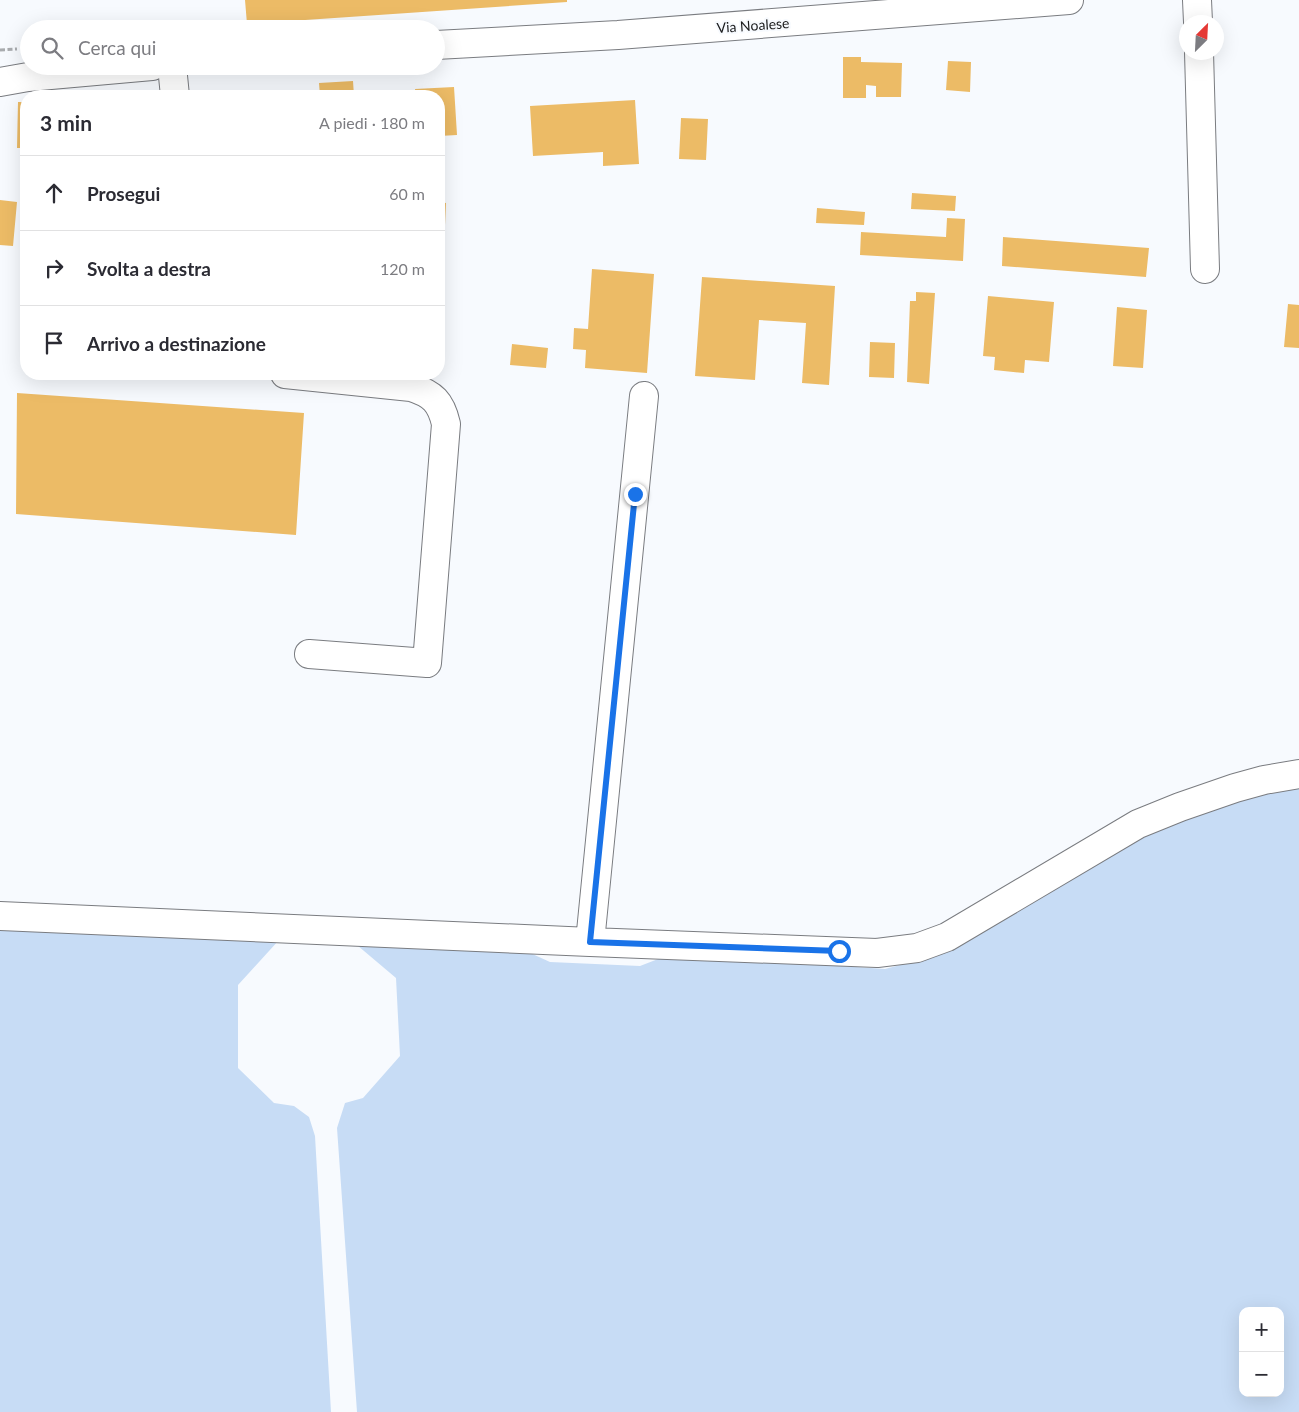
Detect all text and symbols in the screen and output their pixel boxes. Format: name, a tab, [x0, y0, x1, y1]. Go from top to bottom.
street label: Via Noalese	[716, 14, 790, 36]
north arrow	[1179, 15, 1224, 60]
search box	[20, 20, 445, 75]
icon: search	[38, 34, 66, 62]
text: Cerca qui	[78, 36, 156, 59]
text: 3 min	[40, 110, 92, 135]
text: A piedi · 180 m	[319, 113, 425, 132]
icon: ahead	[40, 179, 68, 207]
text: Prosegui	[87, 182, 160, 205]
text: 60 m	[389, 184, 425, 203]
icon: right	[40, 254, 68, 282]
text: Svolta a destra	[87, 257, 211, 280]
text: 120 m	[380, 259, 425, 278]
icon: arrive	[40, 329, 68, 357]
text: Arrivo a destinazione	[87, 332, 266, 355]
route end	[624, 483, 647, 506]
route start	[828, 940, 851, 963]
map controls	[1239, 1307, 1284, 1397]
button: +	[1239, 1307, 1284, 1352]
button: −	[1239, 1352, 1284, 1397]

